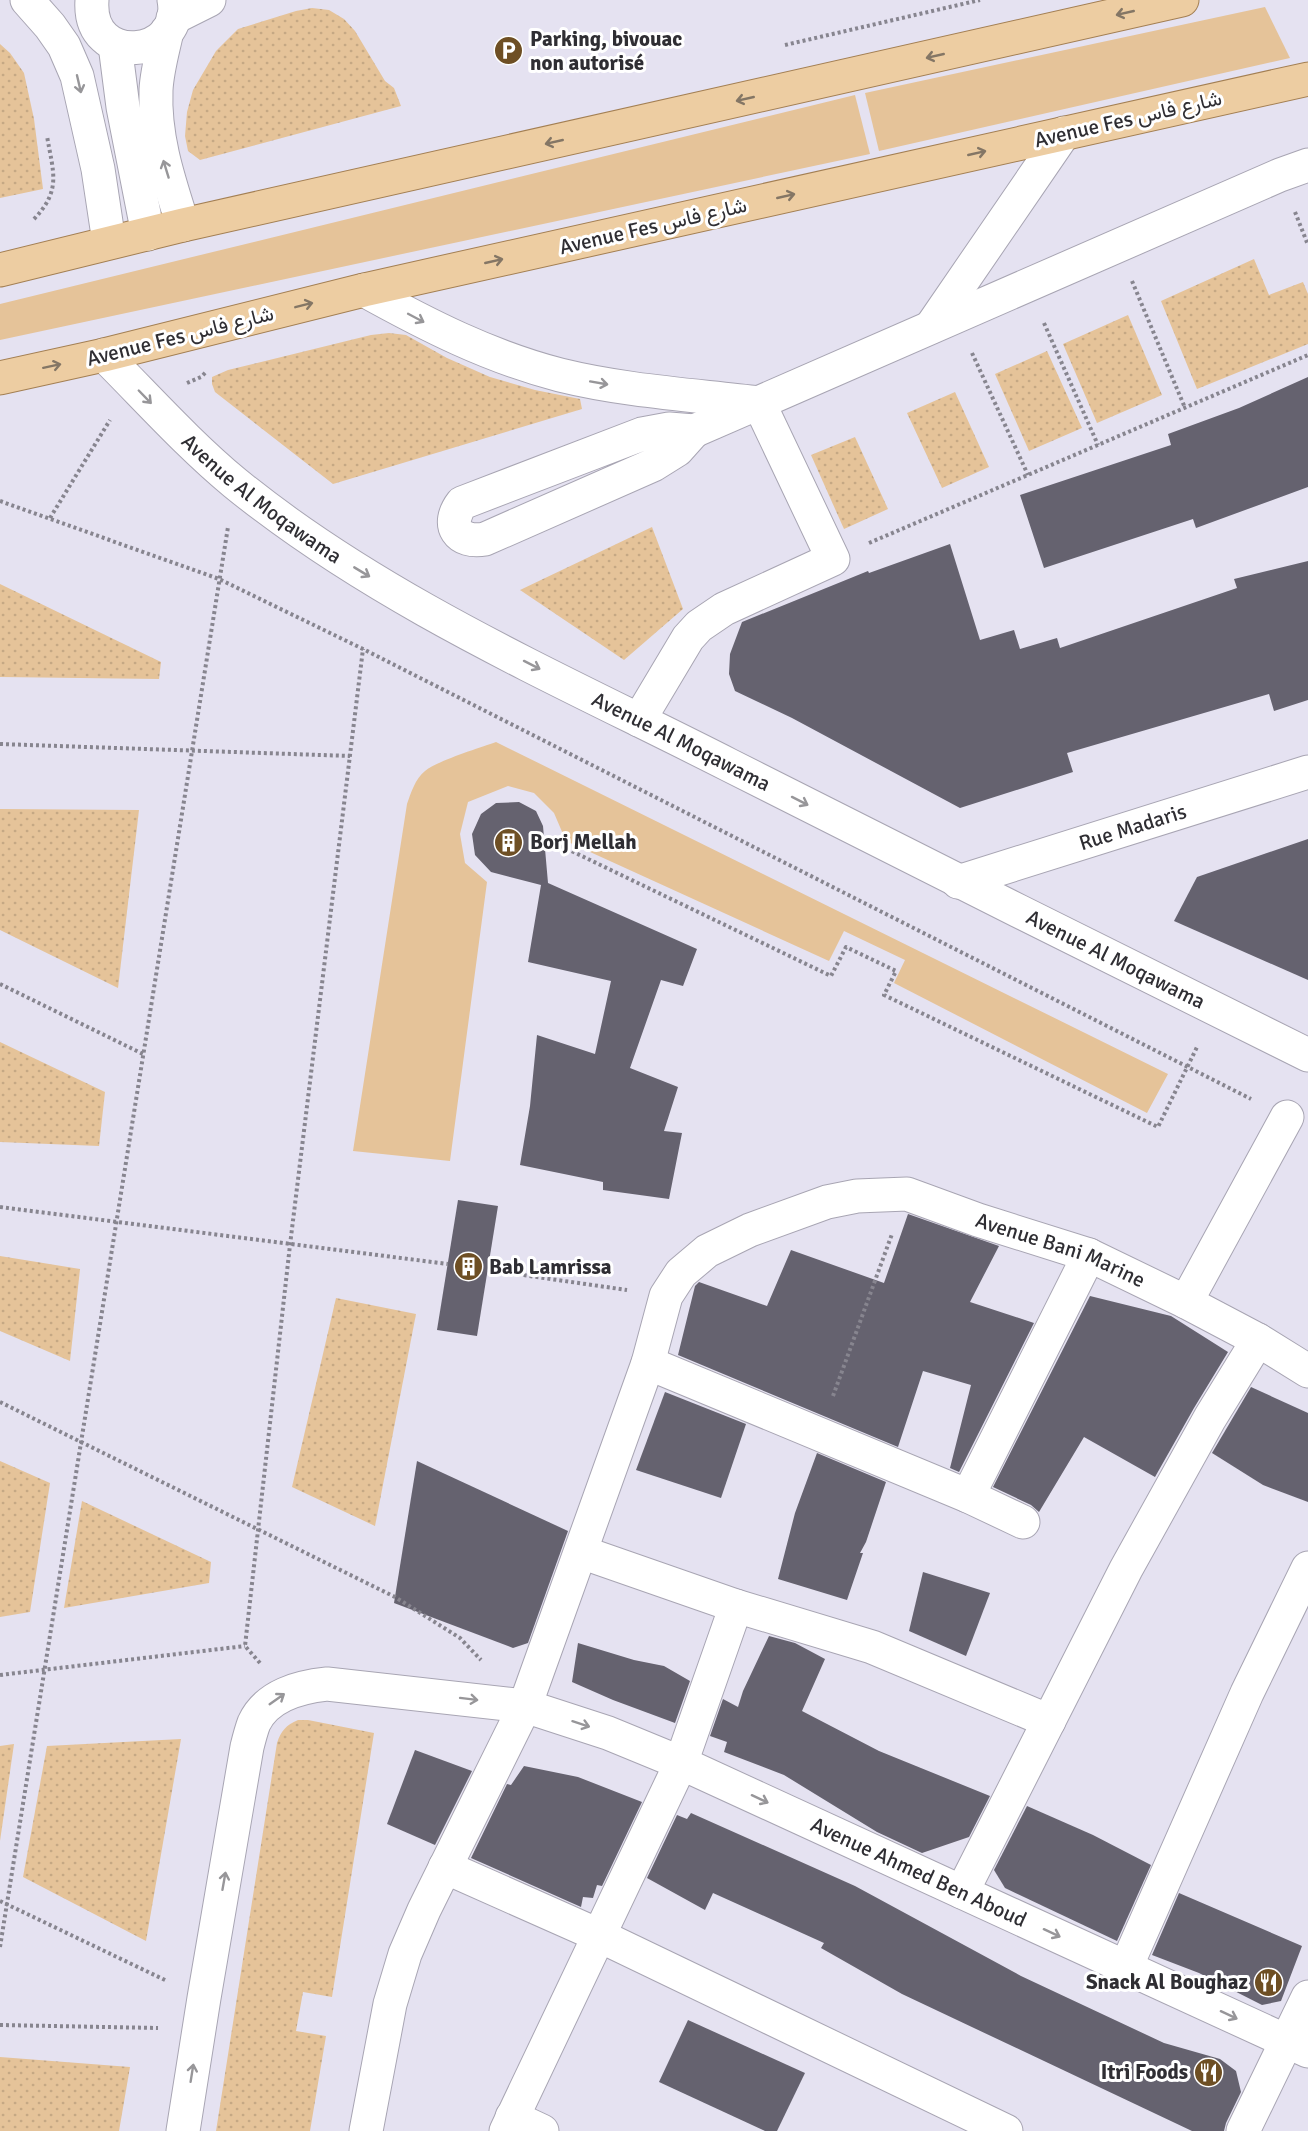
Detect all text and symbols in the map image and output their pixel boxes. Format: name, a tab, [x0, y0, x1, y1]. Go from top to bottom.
one-way arrow	[1116, 8, 1135, 19]
place label: Parking, bivouac non autorisé	[530, 26, 682, 76]
parking icon: Parking, bivouac non autorisé	[493, 35, 525, 67]
one-way arrow	[926, 51, 945, 62]
one-way arrow	[73, 75, 85, 94]
street label: Avenue Fes شارع فاس	[1032, 85, 1225, 154]
one-way arrow	[735, 93, 754, 105]
one-way arrow	[545, 136, 564, 148]
one-way arrow	[967, 147, 986, 159]
one-way arrow	[160, 160, 171, 179]
one-way arrow	[776, 190, 796, 201]
street label: Avenue Fes شارع فاس	[557, 192, 750, 261]
one-way arrow	[484, 255, 503, 267]
one-way arrow	[294, 299, 313, 311]
street label: Avenue Fes شارع فاس	[84, 300, 276, 373]
one-way arrow	[406, 313, 424, 324]
one-way arrow	[42, 360, 61, 372]
one-way arrow	[588, 377, 608, 388]
one-way arrow	[138, 389, 153, 404]
street label: Avenue Al Moqawama	[176, 428, 347, 569]
one-way arrow	[353, 566, 370, 578]
one-way arrow	[523, 660, 541, 672]
street label: Avenue Al Moqawama	[588, 686, 775, 797]
one-way arrow	[791, 796, 809, 808]
street label: Rue Madaris	[1076, 798, 1189, 856]
building icon: Borj Mellah	[493, 826, 525, 858]
place label: Borj Mellah	[530, 829, 637, 855]
street label: Avenue Al Moqawama	[1022, 904, 1209, 1015]
street label: Avenue Bani Marine	[972, 1207, 1149, 1293]
building icon: Bab Lamrissa	[452, 1251, 484, 1283]
place label: Bab Lamrissa	[489, 1254, 612, 1280]
one-way arrow	[269, 1693, 285, 1705]
one-way arrow	[458, 1694, 478, 1705]
one-way arrow	[571, 1720, 590, 1731]
one-way arrow	[751, 1794, 769, 1806]
street label: Avenue Ahmed Ben Aboud	[807, 1811, 1031, 1933]
one-way arrow	[218, 1871, 229, 1891]
one-way arrow	[1043, 1928, 1061, 1939]
restaurant icon: Snack Al Boughaz	[1253, 1966, 1285, 1998]
place label: Snack Al Boughaz	[1086, 1969, 1248, 1995]
one-way arrow	[1220, 2009, 1238, 2021]
restaurant icon: Itri Foods	[1193, 2056, 1225, 2088]
place label: Itri Foods	[1101, 2059, 1188, 2085]
one-way arrow	[187, 2064, 198, 2084]

